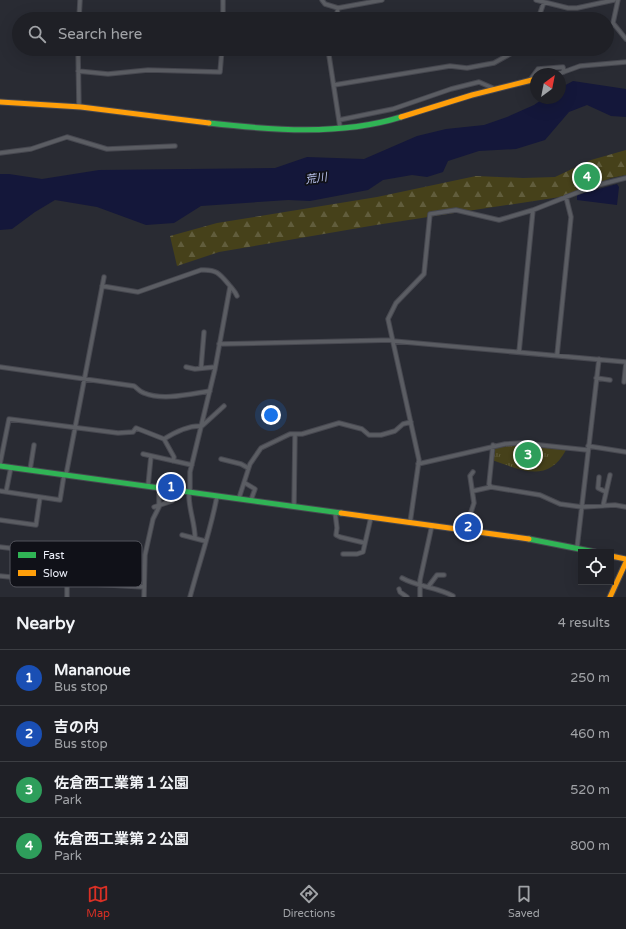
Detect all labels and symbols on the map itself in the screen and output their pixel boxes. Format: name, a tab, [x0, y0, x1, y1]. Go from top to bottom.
north arrow	[530, 68, 566, 104]
pin: 4	[574, 162, 600, 192]
water label: 荒川	[304, 170, 329, 186]
your location	[261, 405, 281, 425]
pin: 3	[515, 440, 541, 470]
pin: 1	[158, 472, 184, 502]
pin: 2	[455, 512, 481, 542]
legend	[10, 541, 142, 587]
text: Fast	[43, 549, 64, 562]
text: Slow	[43, 567, 68, 580]

